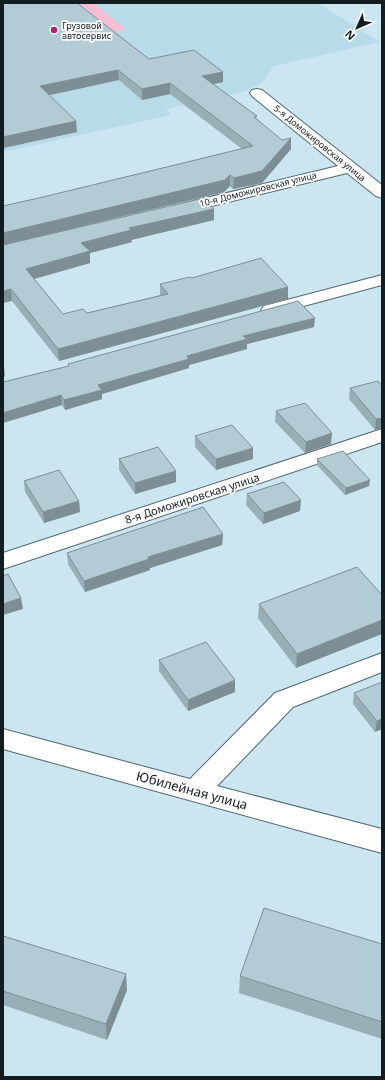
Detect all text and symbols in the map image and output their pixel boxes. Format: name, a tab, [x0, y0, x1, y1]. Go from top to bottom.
north arrow	[337, 8, 377, 48]
place label: Грузовой автосервис	[62, 19, 112, 42]
marker: Грузовой автосервис	[49, 25, 59, 35]
text: N	[341, 27, 358, 44]
street label: 5-я Доможировская улица	[271, 102, 369, 184]
street label: 10-я Доможировская улица	[198, 168, 318, 210]
street label: 8-я Доможировская улица	[123, 469, 261, 527]
street label: Юбилейная улица	[134, 766, 250, 814]

